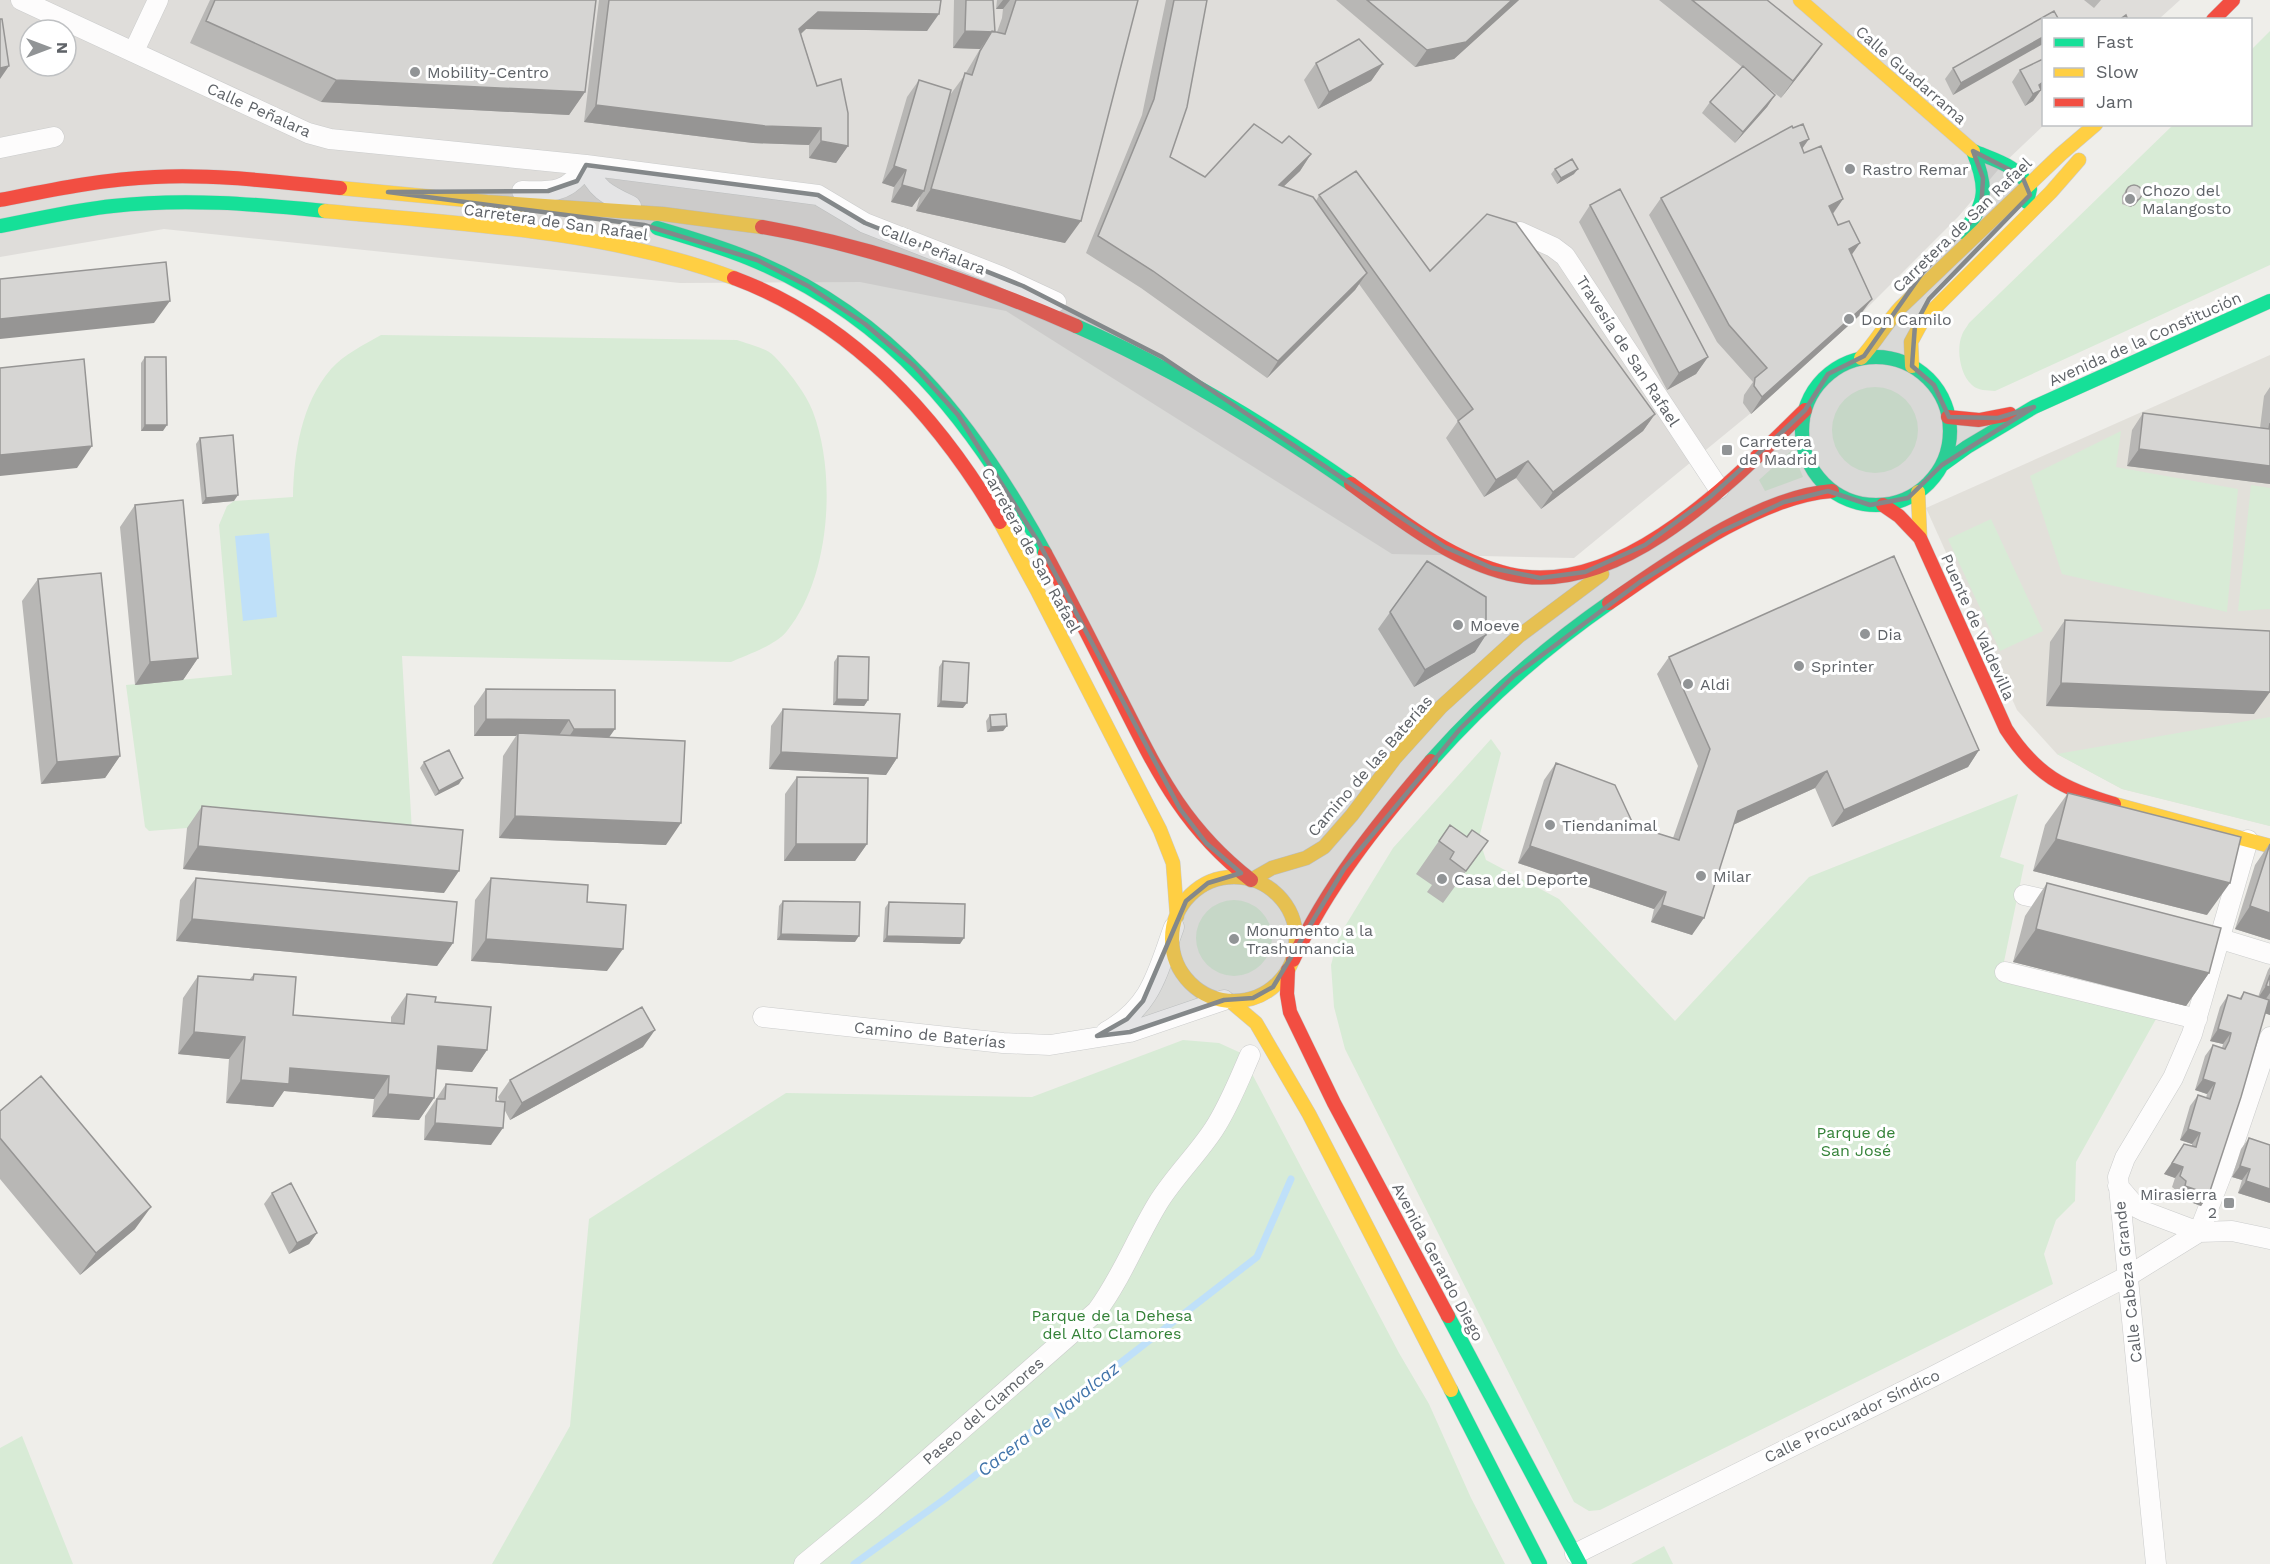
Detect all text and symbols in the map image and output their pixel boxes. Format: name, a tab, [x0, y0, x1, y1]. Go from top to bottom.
north arrow	[18, 18, 78, 78]
legend	[2042, 18, 2252, 126]
street label: Calle Guadarrama	[1852, 22, 1970, 128]
text: Fast	[2096, 31, 2134, 52]
text: N	[53, 42, 72, 54]
text: Slow	[2096, 61, 2139, 82]
place label: Mobility-Centro	[427, 63, 549, 82]
marker: Mobility-Centro	[408, 65, 422, 79]
street label: Calle Peñalara	[204, 79, 314, 141]
text: Jam	[2096, 91, 2133, 112]
street label: Carretera de San Rafael	[1888, 153, 2036, 296]
place label: Rastro Remar	[1862, 160, 1969, 179]
marker: Rastro Remar	[1843, 162, 1857, 176]
place label: Chozo del Malangosto	[2142, 181, 2231, 218]
marker: Chozo del Malangosto	[2123, 192, 2137, 206]
street label: Carretera de San Rafael	[463, 200, 650, 244]
street label: Calle Peñalara	[878, 219, 988, 279]
street label: Travesía de San Rafael	[1572, 272, 1684, 430]
street label: Avenida de la Constitución	[2046, 288, 2244, 390]
place label: Don Camilo	[1861, 310, 1952, 329]
marker: Don Camilo	[1842, 312, 1856, 326]
place label: Carretera de Madrid	[1739, 432, 1817, 469]
marker: Carretera de Madrid	[1720, 443, 1734, 457]
street label: Carretera de San Rafael	[978, 464, 1084, 636]
street label: Puente de Valdevilla	[1937, 551, 2019, 703]
place label: Moeve	[1470, 616, 1520, 635]
marker: Moeve	[1451, 618, 1465, 632]
place label: Dia	[1877, 625, 1902, 644]
marker: Dia	[1858, 627, 1872, 641]
place label: Sprinter	[1811, 657, 1875, 676]
marker: Sprinter	[1792, 659, 1806, 673]
place label: Aldi	[1700, 675, 1730, 694]
marker: Aldi	[1681, 677, 1695, 691]
street label: Camino de las Baterías	[1304, 692, 1436, 840]
place label: Tiendanimal	[1562, 816, 1657, 835]
marker: Tiendanimal	[1543, 818, 1557, 832]
place label: Milar	[1713, 867, 1752, 886]
marker: Milar	[1694, 869, 1708, 883]
place label: Casa del Deporte	[1454, 870, 1588, 889]
marker: Casa del Deporte	[1435, 872, 1449, 886]
place label: Monumento a la Trashumancia	[1246, 921, 1373, 958]
marker: Monumento a la Trashumancia	[1227, 932, 1241, 946]
street label: Camino de Baterías	[853, 1018, 1007, 1052]
park label: Parque de San José	[1817, 1123, 1895, 1160]
street label: Avenida Gerardo Diego	[1388, 1180, 1488, 1344]
place label: Mirasierra 2	[2140, 1185, 2217, 1222]
marker: Mirasierra 2	[2222, 1196, 2236, 1210]
street label: Calle Cabeza Grande	[2110, 1200, 2146, 1364]
park label: Parque de la Dehesa del Alto Clamores	[1032, 1306, 1192, 1343]
street label: Paseo del Clamores	[919, 1353, 1047, 1469]
water label: Cacera de Navalcaz	[973, 1357, 1123, 1481]
street label: Calle Procurador Síndico	[1761, 1365, 1943, 1467]

